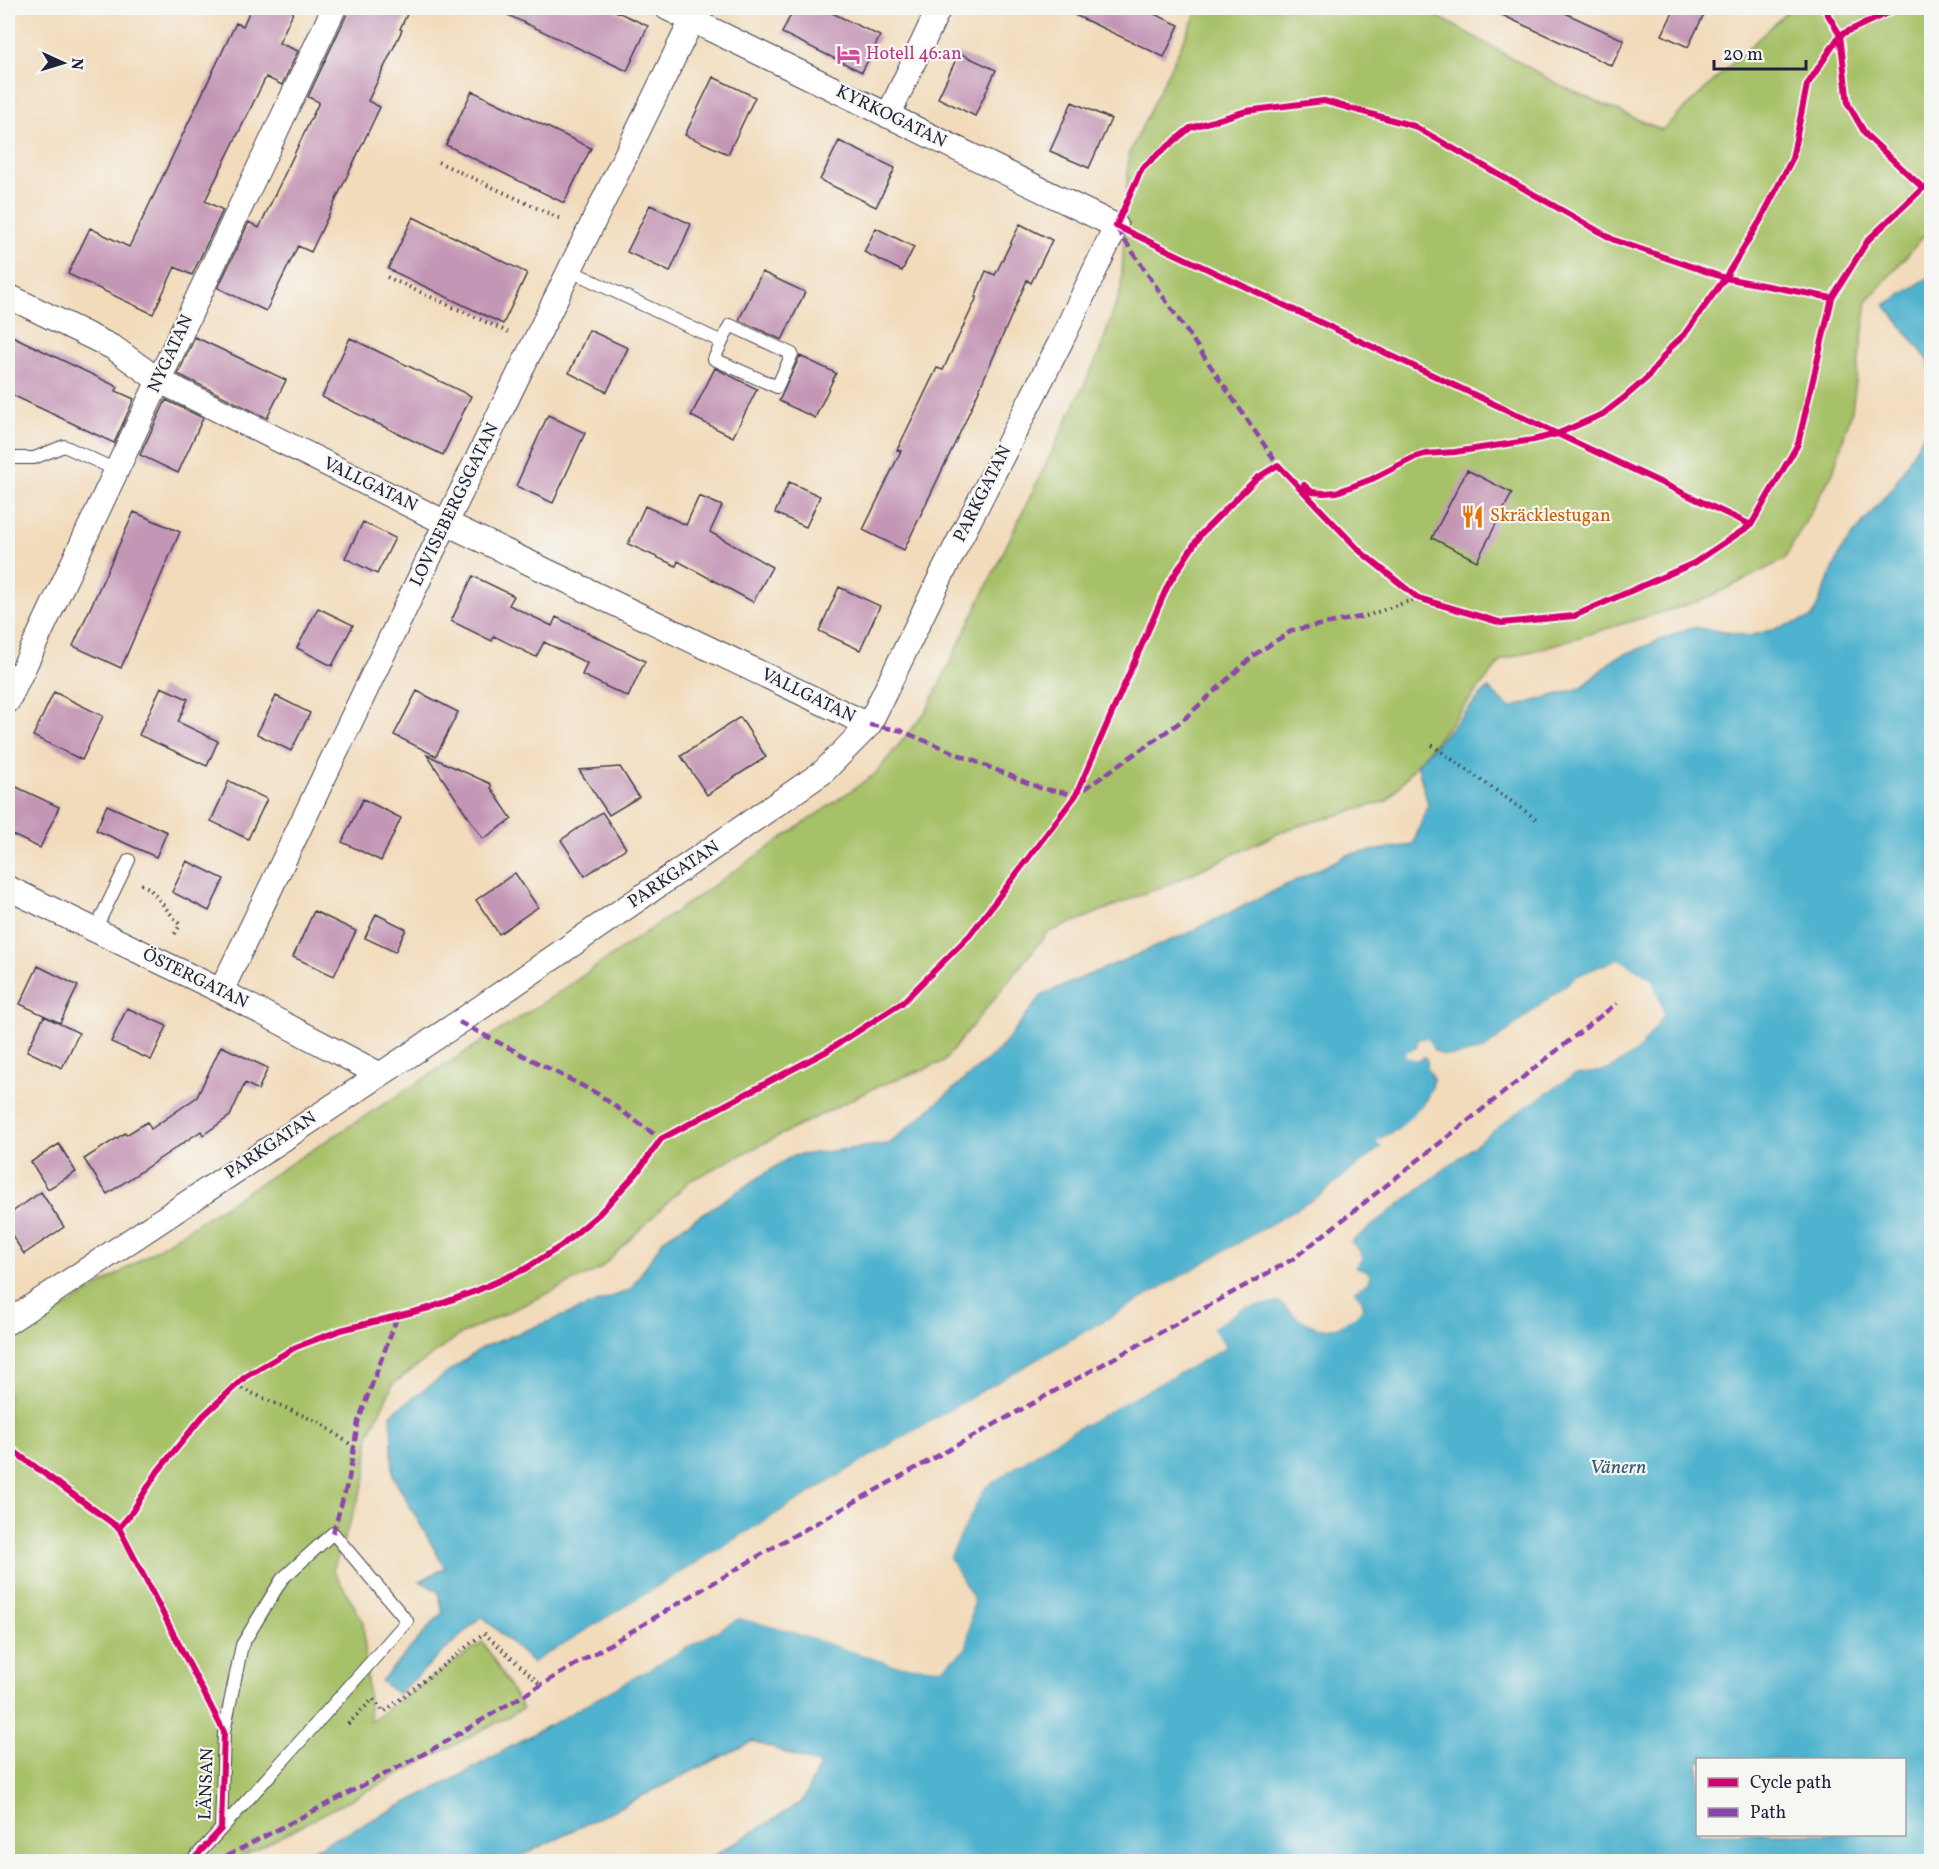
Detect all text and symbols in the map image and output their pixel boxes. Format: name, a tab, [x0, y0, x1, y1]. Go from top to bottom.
north arrow	[33, 33, 93, 93]
scale bar	[1714, 33, 1806, 71]
hotel icon: Hotell 46:an	[835, 41, 861, 67]
place label: Hotell 46:an	[866, 42, 962, 67]
text: 20 m	[1723, 43, 1763, 68]
text: N	[65, 57, 87, 71]
street label: KYRKOGATAN	[832, 79, 950, 155]
street label: NYGATAN	[142, 311, 200, 397]
street label: LOVISEBERGSGATAN	[404, 419, 506, 591]
street label: PARKGATAN	[948, 441, 1018, 547]
street label: VALLGATAN	[319, 451, 421, 519]
restaurant icon: Skräcklestugan	[1459, 503, 1485, 529]
place label: Skräcklestugan	[1490, 504, 1611, 529]
street label: VALLGATAN	[757, 662, 859, 730]
street label: PARKGATAN	[623, 835, 725, 915]
street label: ÖSTERGATAN	[138, 943, 252, 1015]
street label: PARKGATAN	[220, 1106, 322, 1186]
water label: Vänern	[1590, 1454, 1646, 1482]
street label: LÄNSAN	[193, 1748, 221, 1820]
legend	[1696, 1758, 1906, 1836]
text: Cycle path	[1750, 1771, 1832, 1796]
text: Path	[1750, 1801, 1786, 1826]

